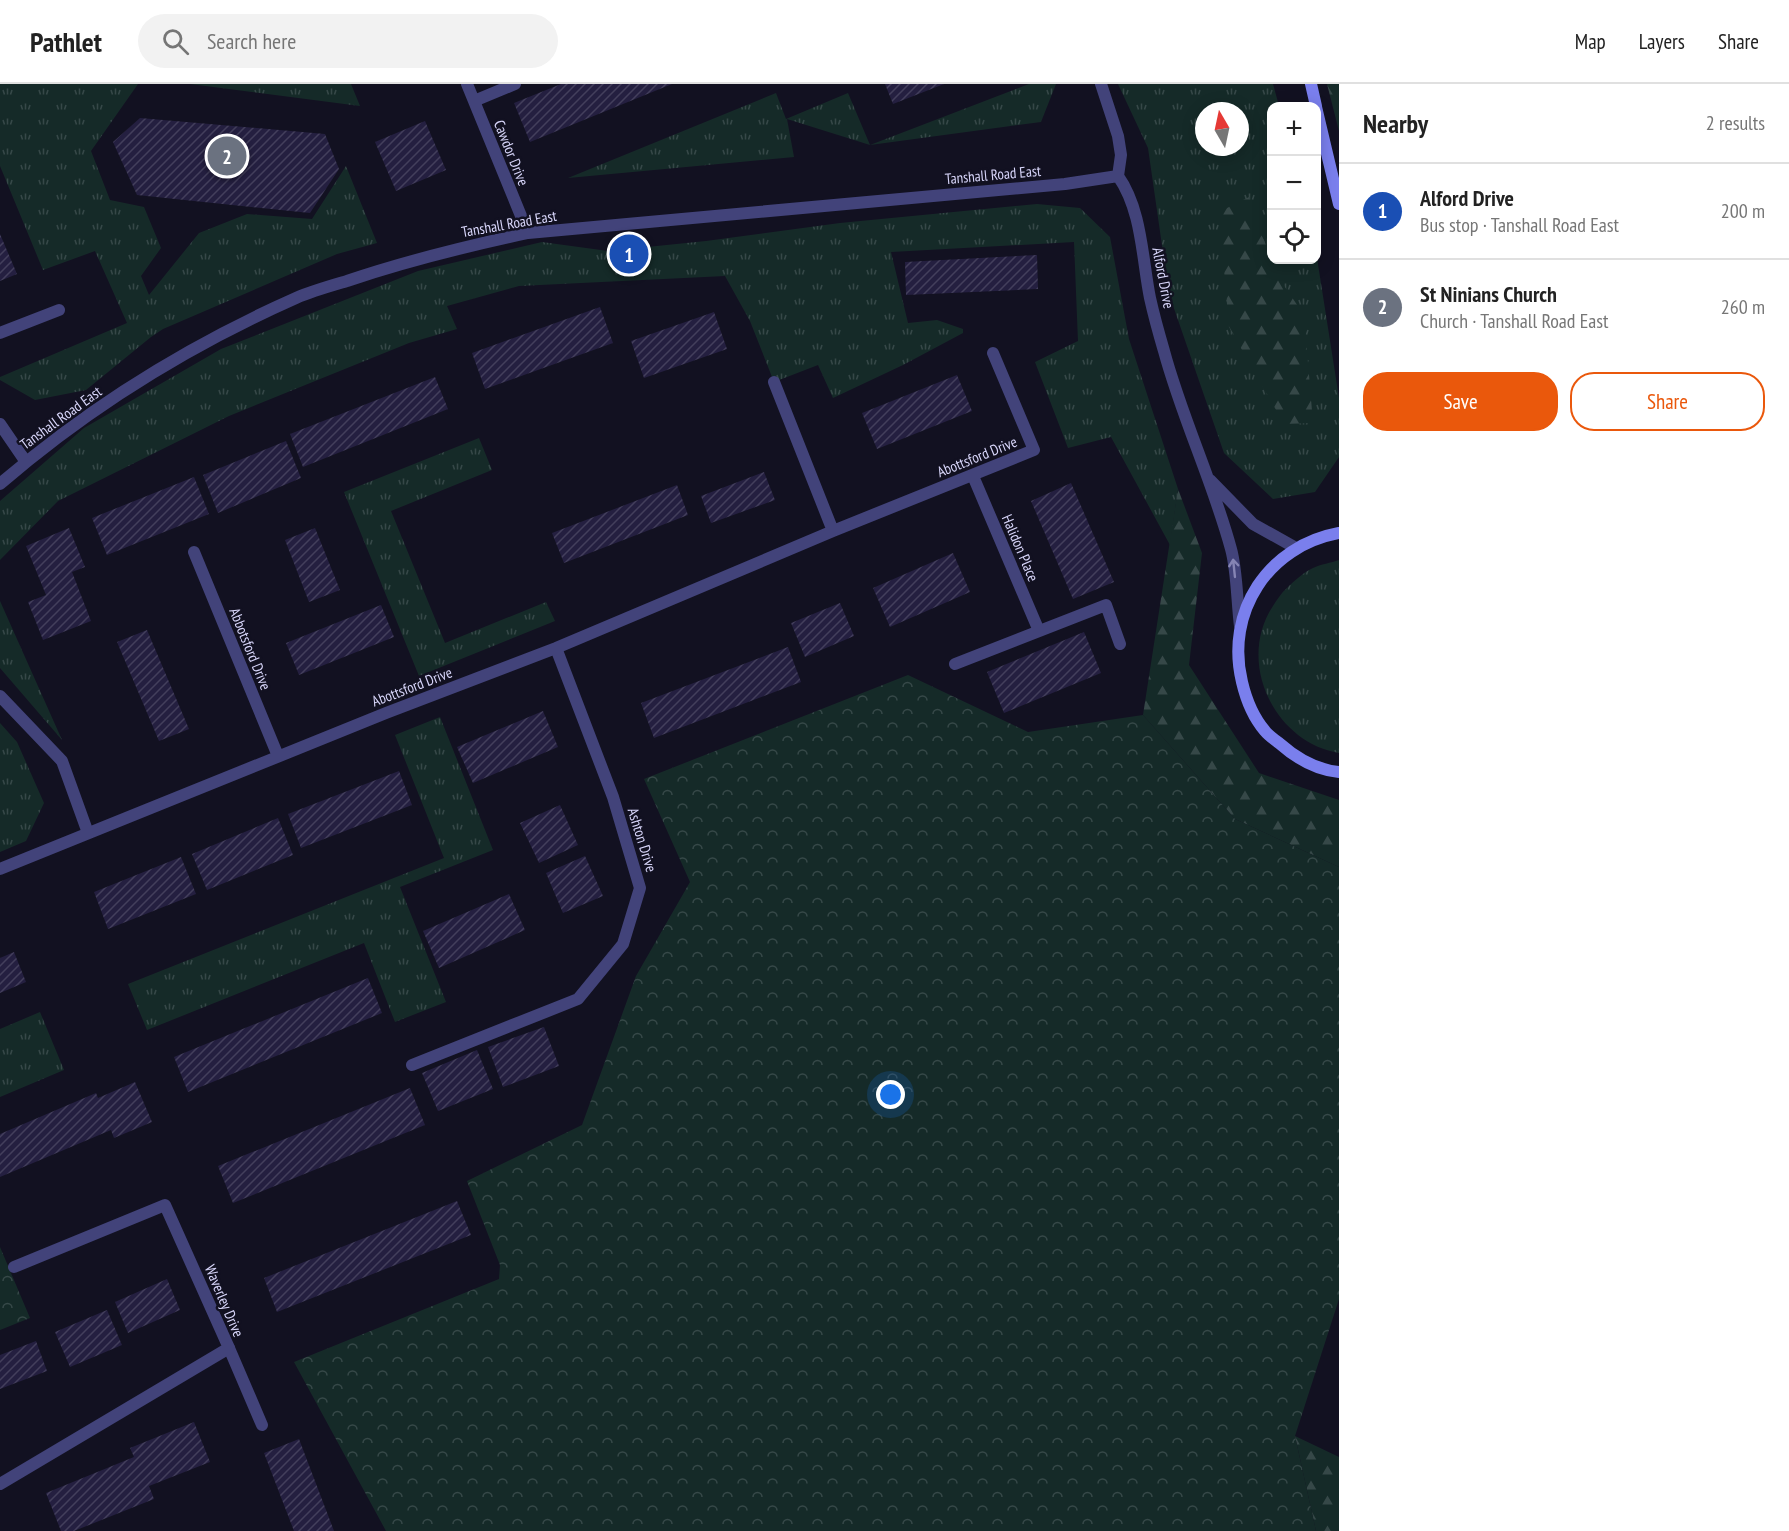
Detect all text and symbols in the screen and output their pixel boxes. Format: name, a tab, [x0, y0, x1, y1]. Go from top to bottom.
search box	[138, 14, 558, 68]
text: Pathlet	[30, 23, 102, 60]
icon: search	[159, 25, 192, 58]
text: Search here	[207, 27, 296, 55]
text: Map	[1575, 28, 1606, 55]
text: Layers	[1639, 28, 1685, 55]
text: Share	[1718, 28, 1759, 55]
north arrow	[1195, 102, 1249, 156]
map controls	[1267, 102, 1321, 264]
button: +	[1267, 102, 1321, 156]
text: Nearby	[1363, 107, 1428, 140]
text: 2 results	[1706, 110, 1765, 136]
street label: Cawdor Drive	[490, 117, 533, 188]
pin: 2	[208, 134, 246, 178]
button: −	[1267, 156, 1321, 210]
street label: Tanshall Road East	[944, 161, 1042, 188]
text: Alford Drive	[1420, 184, 1514, 212]
text: 1	[1378, 198, 1387, 224]
text: 200 m	[1721, 198, 1765, 224]
street label: Tanshall Road East	[460, 206, 558, 241]
button: locate	[1267, 210, 1321, 264]
text: Bus stop · Tanshall Road East	[1420, 212, 1619, 238]
pin: 1	[610, 232, 648, 276]
street label: Alford Drive	[1148, 246, 1179, 310]
text: St Ninians Church	[1420, 280, 1557, 308]
text: 2	[1378, 294, 1387, 320]
text: 260 m	[1721, 294, 1765, 320]
text: Church · Tanshall Road East	[1420, 308, 1609, 334]
button: Save	[1363, 372, 1558, 431]
button: Share	[1570, 372, 1765, 431]
street label: Tanshall Road East	[16, 382, 105, 454]
street label: Abottsford Drive	[934, 432, 1020, 481]
street label: Halidon Place	[998, 511, 1043, 584]
one-way arrow	[1228, 558, 1239, 578]
street label: Abbotsford Drive	[225, 605, 276, 693]
street label: Abottsford Drive	[369, 662, 455, 711]
street label: Ashton Drive	[624, 805, 661, 874]
your location	[876, 1080, 905, 1109]
street label: Waverley Drive	[201, 1262, 248, 1340]

